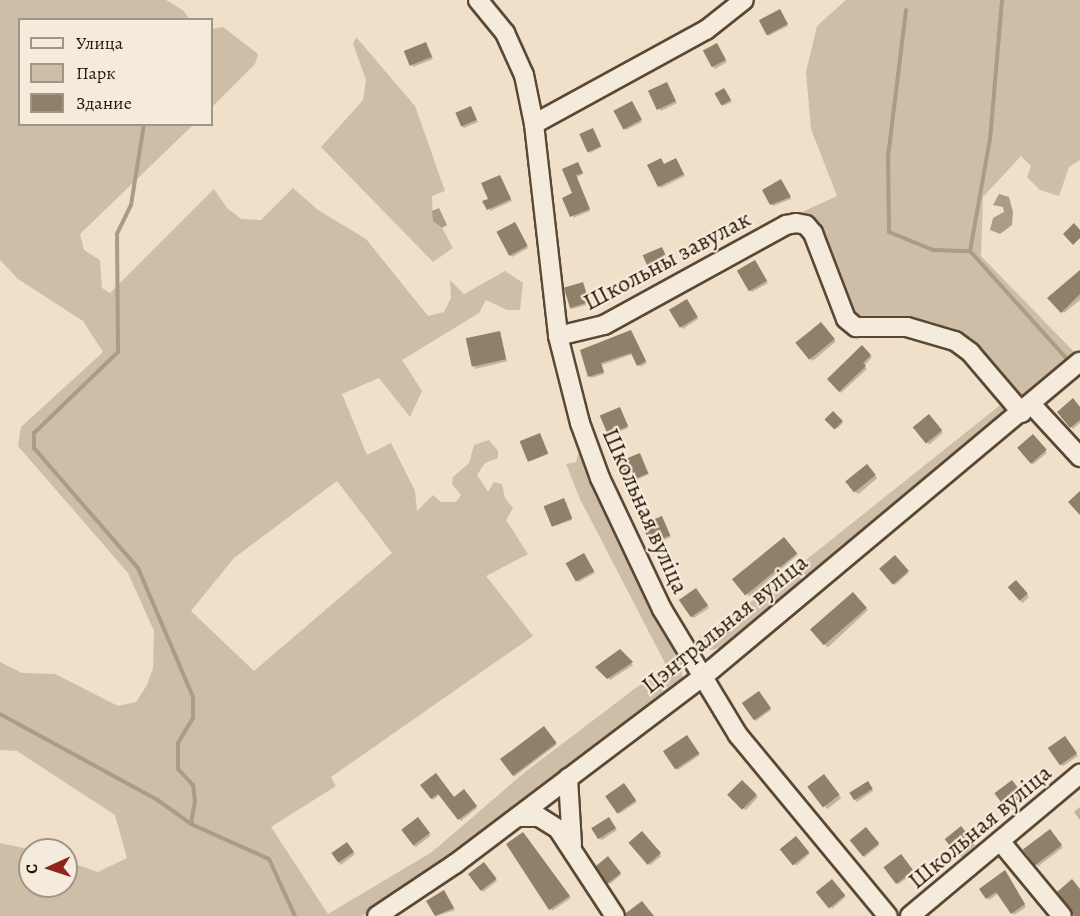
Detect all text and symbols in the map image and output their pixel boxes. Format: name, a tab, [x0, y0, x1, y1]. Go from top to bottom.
legend	[18, 18, 213, 126]
text: Улица	[76, 31, 123, 55]
text: Парк	[76, 61, 116, 85]
text: Здание	[76, 91, 132, 115]
street label: Школьны завулак	[578, 205, 756, 317]
street label: Школьная вуліца	[596, 424, 694, 598]
street label: Цэнтральная вуліца	[636, 548, 814, 700]
street label: Школьная вуліца	[902, 759, 1058, 895]
north arrow	[18, 838, 78, 898]
text: С	[21, 863, 43, 874]

